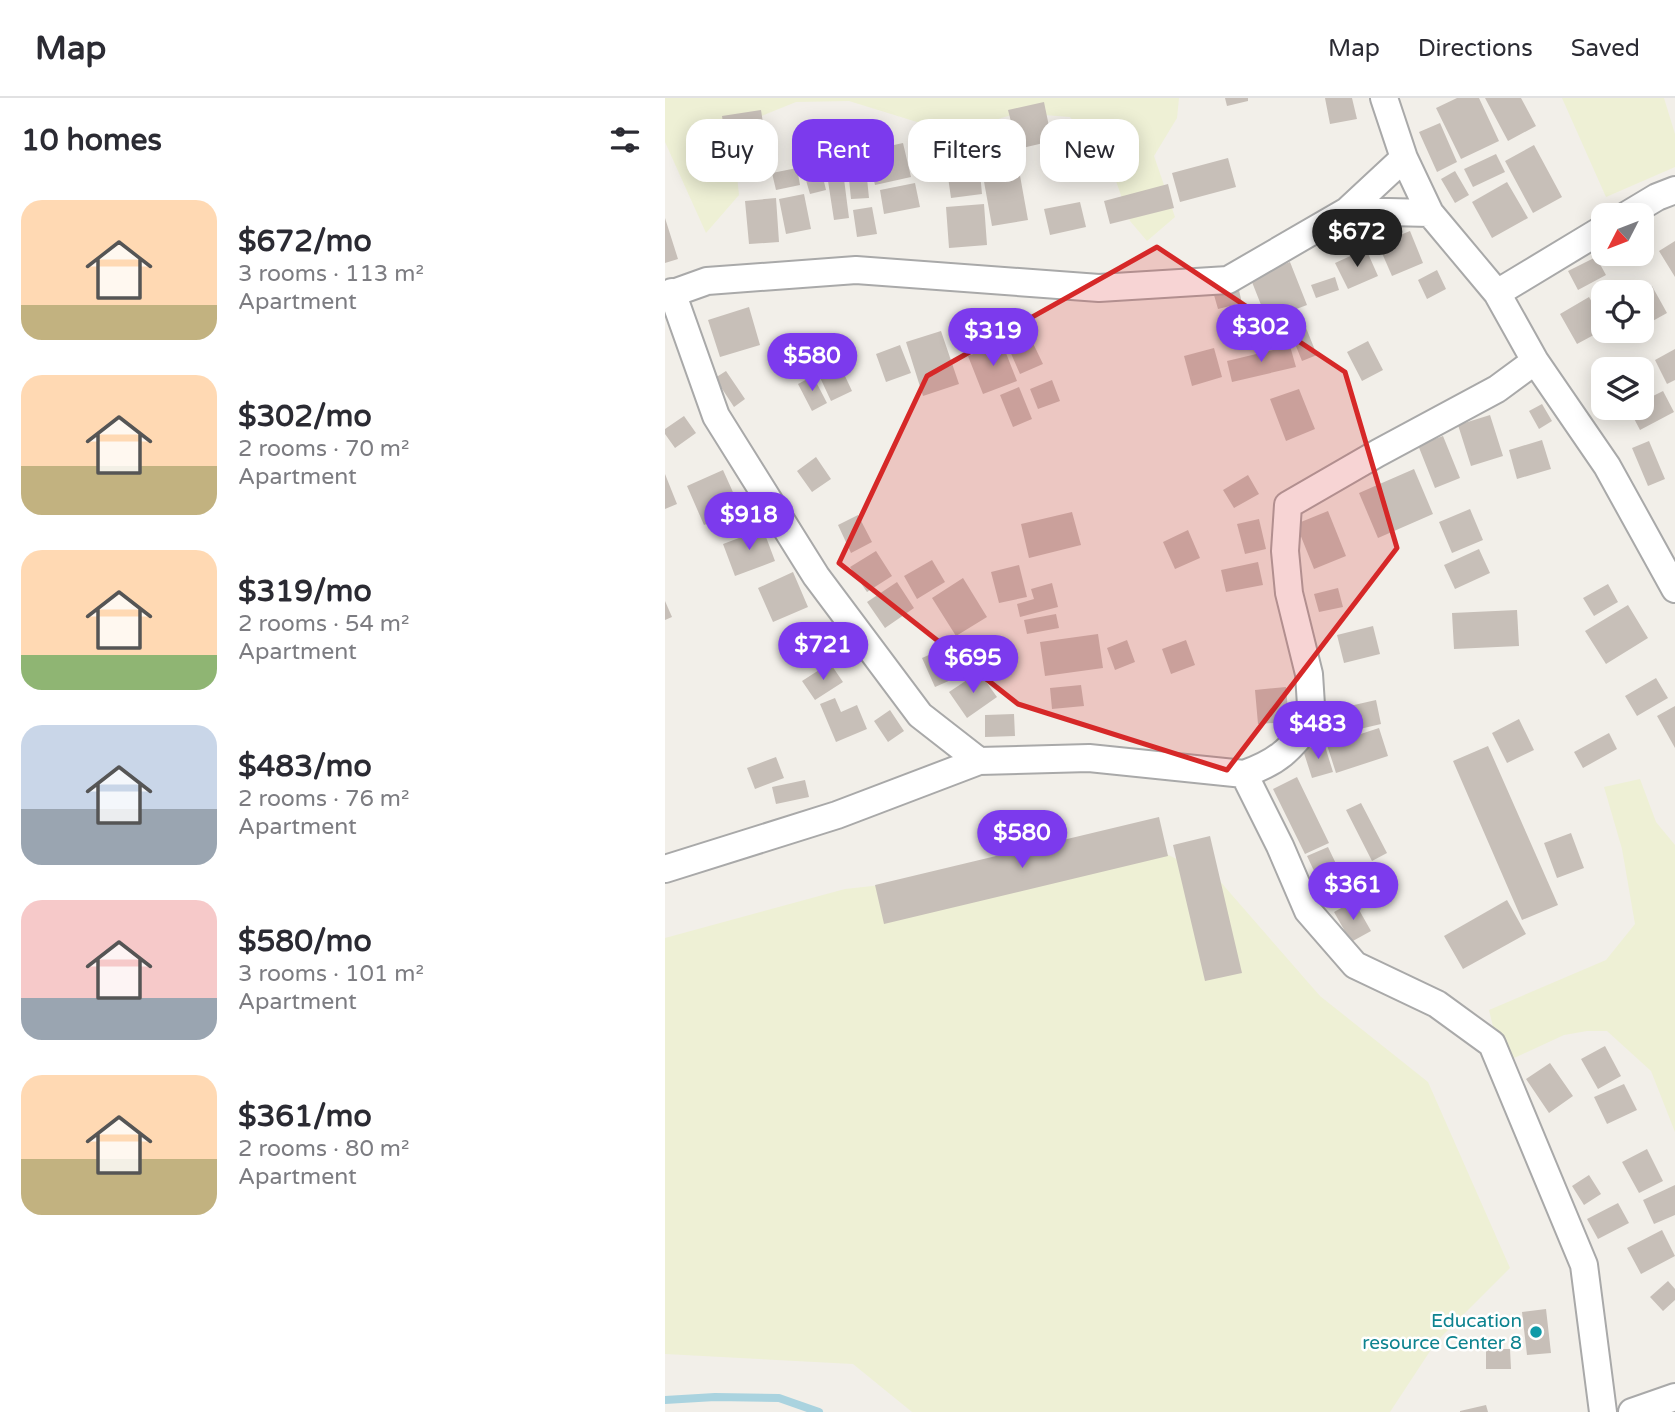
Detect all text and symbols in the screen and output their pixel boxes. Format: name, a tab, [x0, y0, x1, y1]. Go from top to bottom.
text: Map	[35, 29, 106, 68]
text: Map	[1328, 34, 1380, 63]
text: Directions	[1418, 34, 1533, 63]
text: Saved	[1571, 34, 1640, 63]
chip: Buy	[686, 119, 778, 182]
chip: Rent	[792, 119, 894, 182]
chip: Filters	[908, 119, 1026, 182]
chip: New	[1040, 119, 1139, 182]
icon: filters	[606, 121, 644, 159]
text: 10 homes	[21, 122, 162, 159]
north arrow	[1591, 203, 1654, 266]
map controls	[1591, 203, 1654, 420]
pin: $672	[1316, 209, 1398, 269]
text: $672	[1328, 218, 1386, 246]
text: $672/mo	[238, 223, 372, 260]
icon: home	[77, 228, 161, 312]
text: 3 rooms · 113 m²	[238, 260, 424, 288]
button: locate	[1591, 280, 1654, 343]
text: Apartment	[238, 288, 357, 316]
pin: $302	[1220, 304, 1302, 364]
pin: $319	[952, 308, 1034, 368]
text: $302	[1232, 313, 1290, 341]
text: $319	[964, 317, 1022, 345]
pin: $580	[771, 334, 853, 393]
text: $580	[783, 342, 841, 370]
button: layers	[1591, 357, 1654, 420]
text: $302/mo	[238, 398, 372, 435]
icon: home	[77, 403, 161, 487]
text: 2 rooms · 70 m²	[238, 435, 409, 463]
text: Apartment	[238, 463, 357, 491]
pin: $918	[708, 492, 790, 552]
text: $918	[720, 501, 778, 529]
text: $319/mo	[238, 573, 372, 610]
icon: home	[77, 578, 161, 662]
text: 2 rooms · 54 m²	[238, 610, 409, 638]
pin: $721	[782, 622, 864, 682]
text: $721	[794, 631, 852, 659]
pin: $695	[932, 636, 1014, 695]
text: Apartment	[238, 638, 357, 666]
text: $695	[944, 644, 1002, 672]
pin: $483	[1277, 702, 1359, 761]
text: $483	[1289, 710, 1347, 738]
text: $483/mo	[238, 748, 372, 785]
icon: home	[77, 753, 161, 837]
text: 2 rooms · 76 m²	[238, 785, 409, 813]
pin: $580	[981, 810, 1063, 870]
text: Apartment	[238, 813, 357, 841]
text: $580	[993, 819, 1051, 847]
pin: $361	[1312, 862, 1394, 922]
text: $361	[1324, 871, 1382, 899]
text: $580/mo	[238, 923, 372, 960]
icon: home	[77, 928, 161, 1012]
text: 3 rooms · 101 m²	[238, 960, 424, 988]
text: Apartment	[238, 988, 357, 1016]
text: $361/mo	[238, 1098, 372, 1135]
icon: home	[77, 1103, 161, 1187]
text: 2 rooms · 80 m²	[238, 1135, 409, 1163]
text: Apartment	[238, 1163, 357, 1191]
place label: Education resource Center 8	[1362, 1310, 1522, 1354]
marker: Education resource Center 8	[1528, 1324, 1544, 1340]

